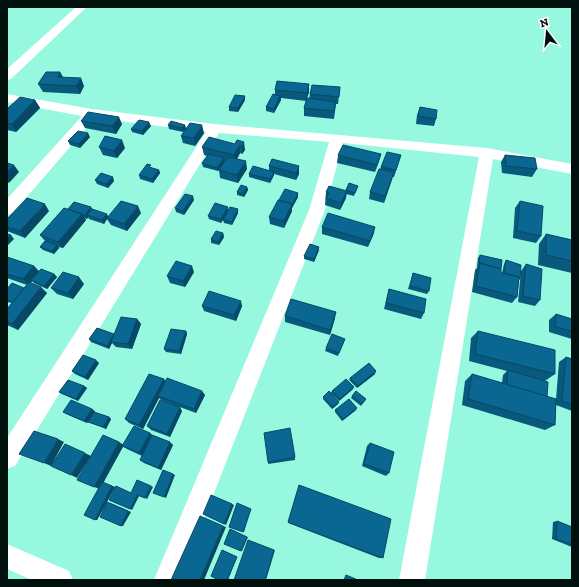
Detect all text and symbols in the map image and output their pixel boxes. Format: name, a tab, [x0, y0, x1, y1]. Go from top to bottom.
north arrow	[527, 12, 567, 52]
text: N	[539, 15, 551, 30]

